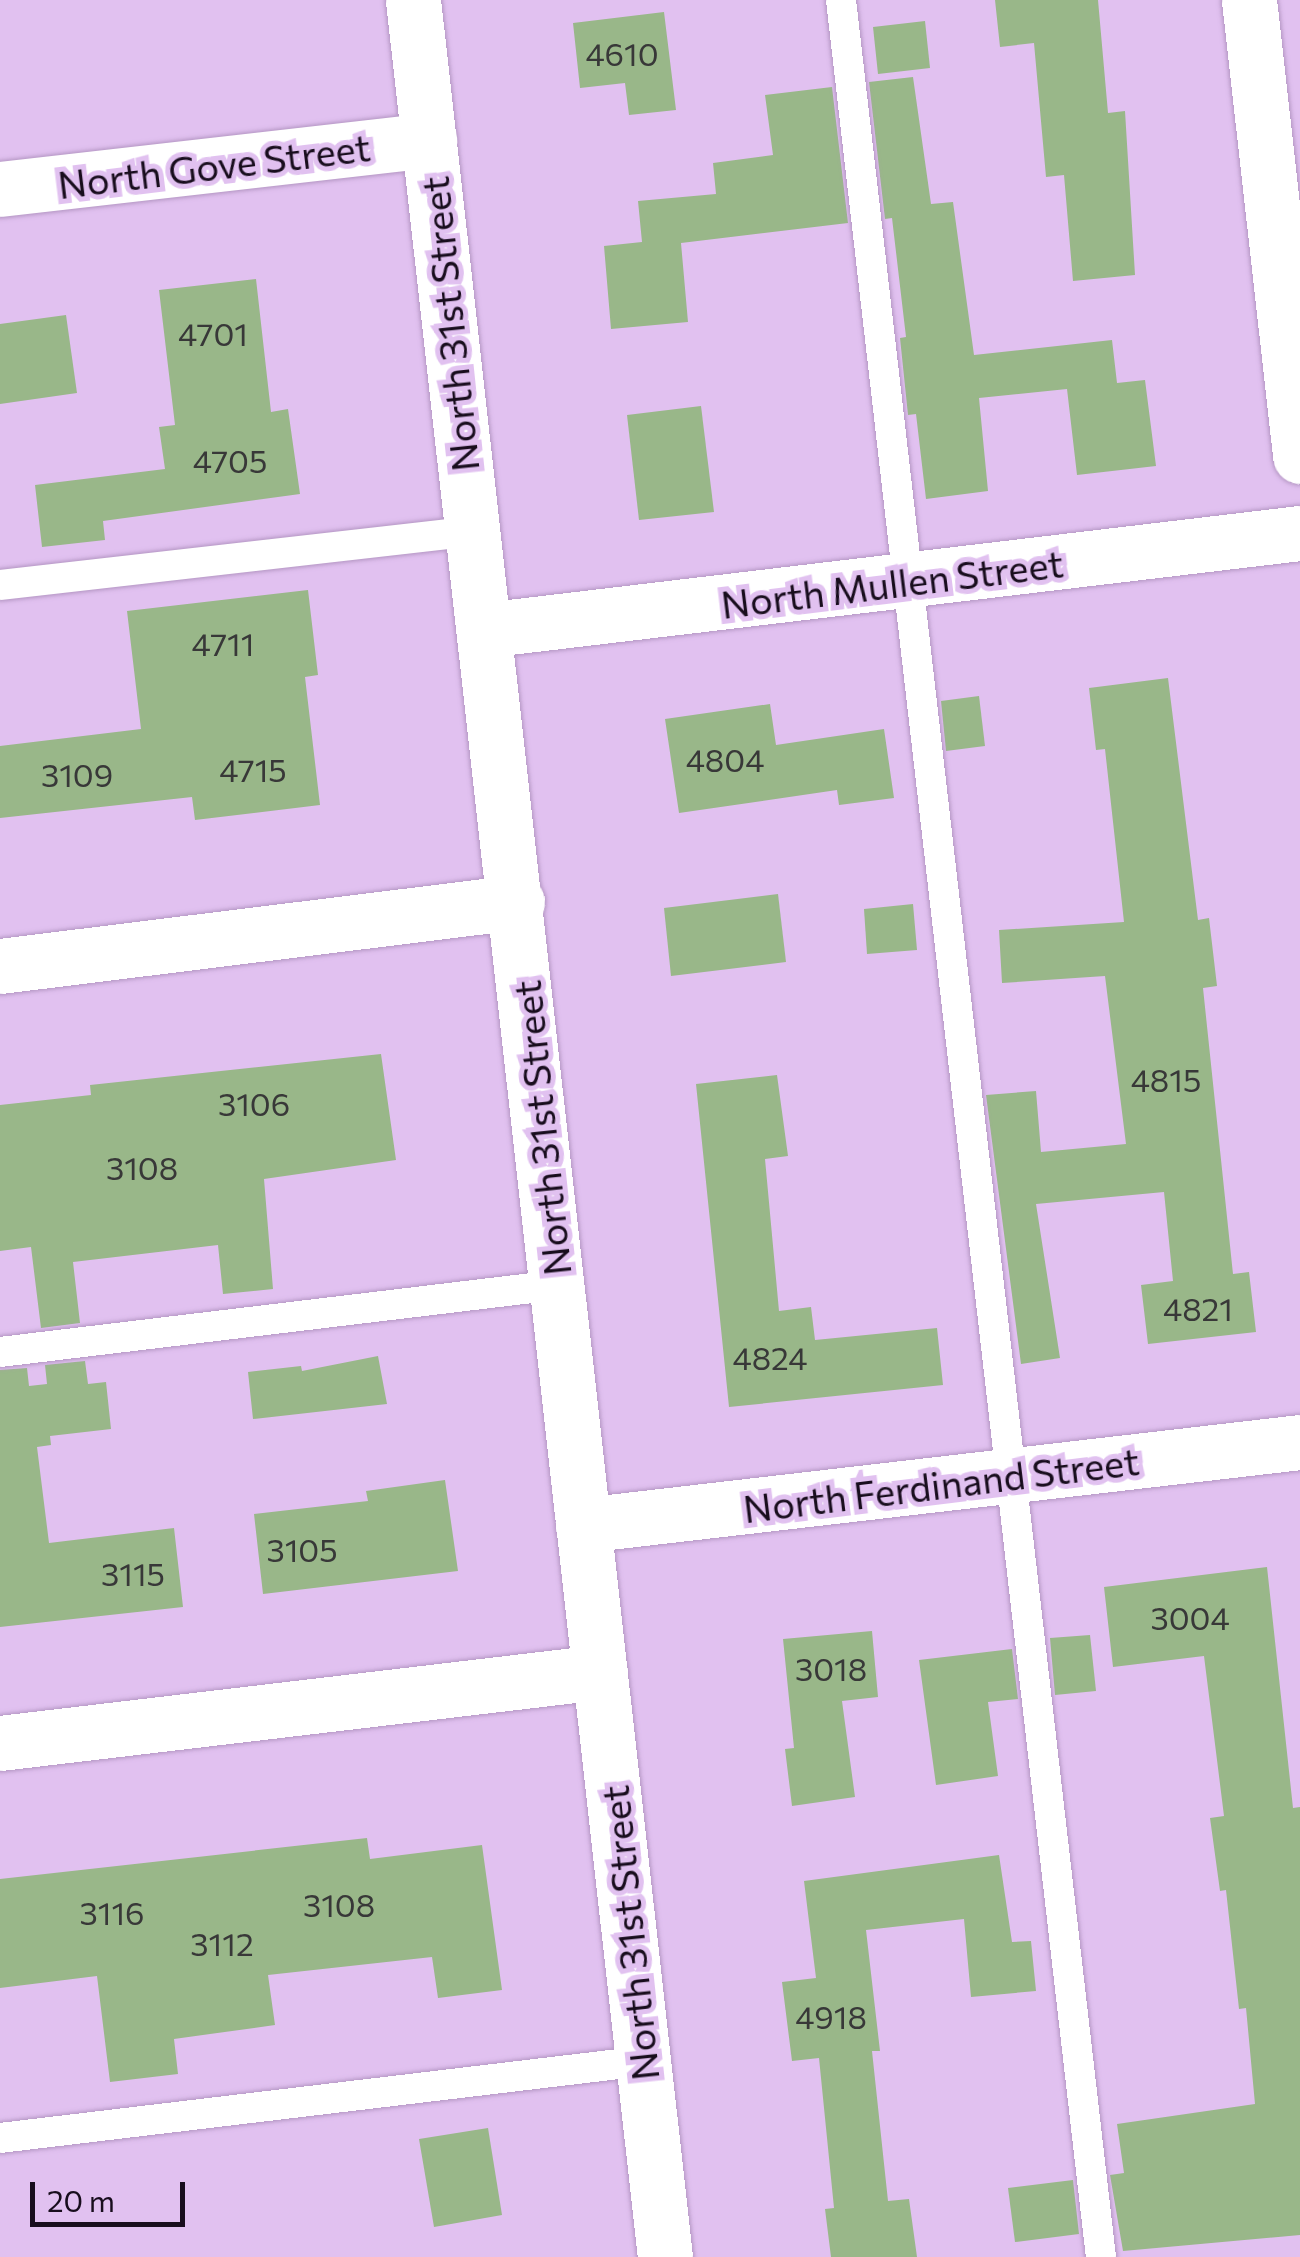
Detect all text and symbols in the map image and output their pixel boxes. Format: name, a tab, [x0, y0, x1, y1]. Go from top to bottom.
house number: 4610	[585, 34, 659, 72]
street label: North Gove Street	[55, 123, 373, 207]
street label: North 31st Street	[411, 174, 487, 474]
house number: 4701	[178, 314, 248, 352]
house number: 4705	[193, 441, 267, 479]
street label: North Mullen Street	[718, 539, 1066, 627]
house number: 4711	[192, 624, 254, 662]
house number: 4804	[686, 740, 764, 778]
house number: 4715	[219, 750, 287, 788]
house number: 3109	[41, 755, 113, 793]
street label: North 31st Street	[503, 978, 579, 1278]
house number: 4815	[1131, 1060, 1201, 1098]
house number: 3106	[218, 1084, 290, 1122]
house number: 3108	[106, 1148, 178, 1186]
house number: 4821	[1163, 1289, 1233, 1327]
house number: 4824	[733, 1338, 807, 1376]
street label: North Ferdinand Street	[740, 1437, 1142, 1531]
house number: 3105	[266, 1530, 338, 1568]
house number: 3115	[101, 1554, 165, 1592]
house number: 3004	[1150, 1598, 1230, 1636]
house number: 3018	[795, 1649, 867, 1687]
street label: North 31st Street	[591, 1783, 667, 2083]
house number: 3108	[303, 1885, 375, 1923]
house number: 3116	[79, 1893, 145, 1931]
house number: 3112	[190, 1924, 254, 1962]
house number: 4918	[795, 1997, 867, 2035]
scale bar	[35, 2162, 190, 2224]
text: 20 m	[47, 2181, 115, 2218]

